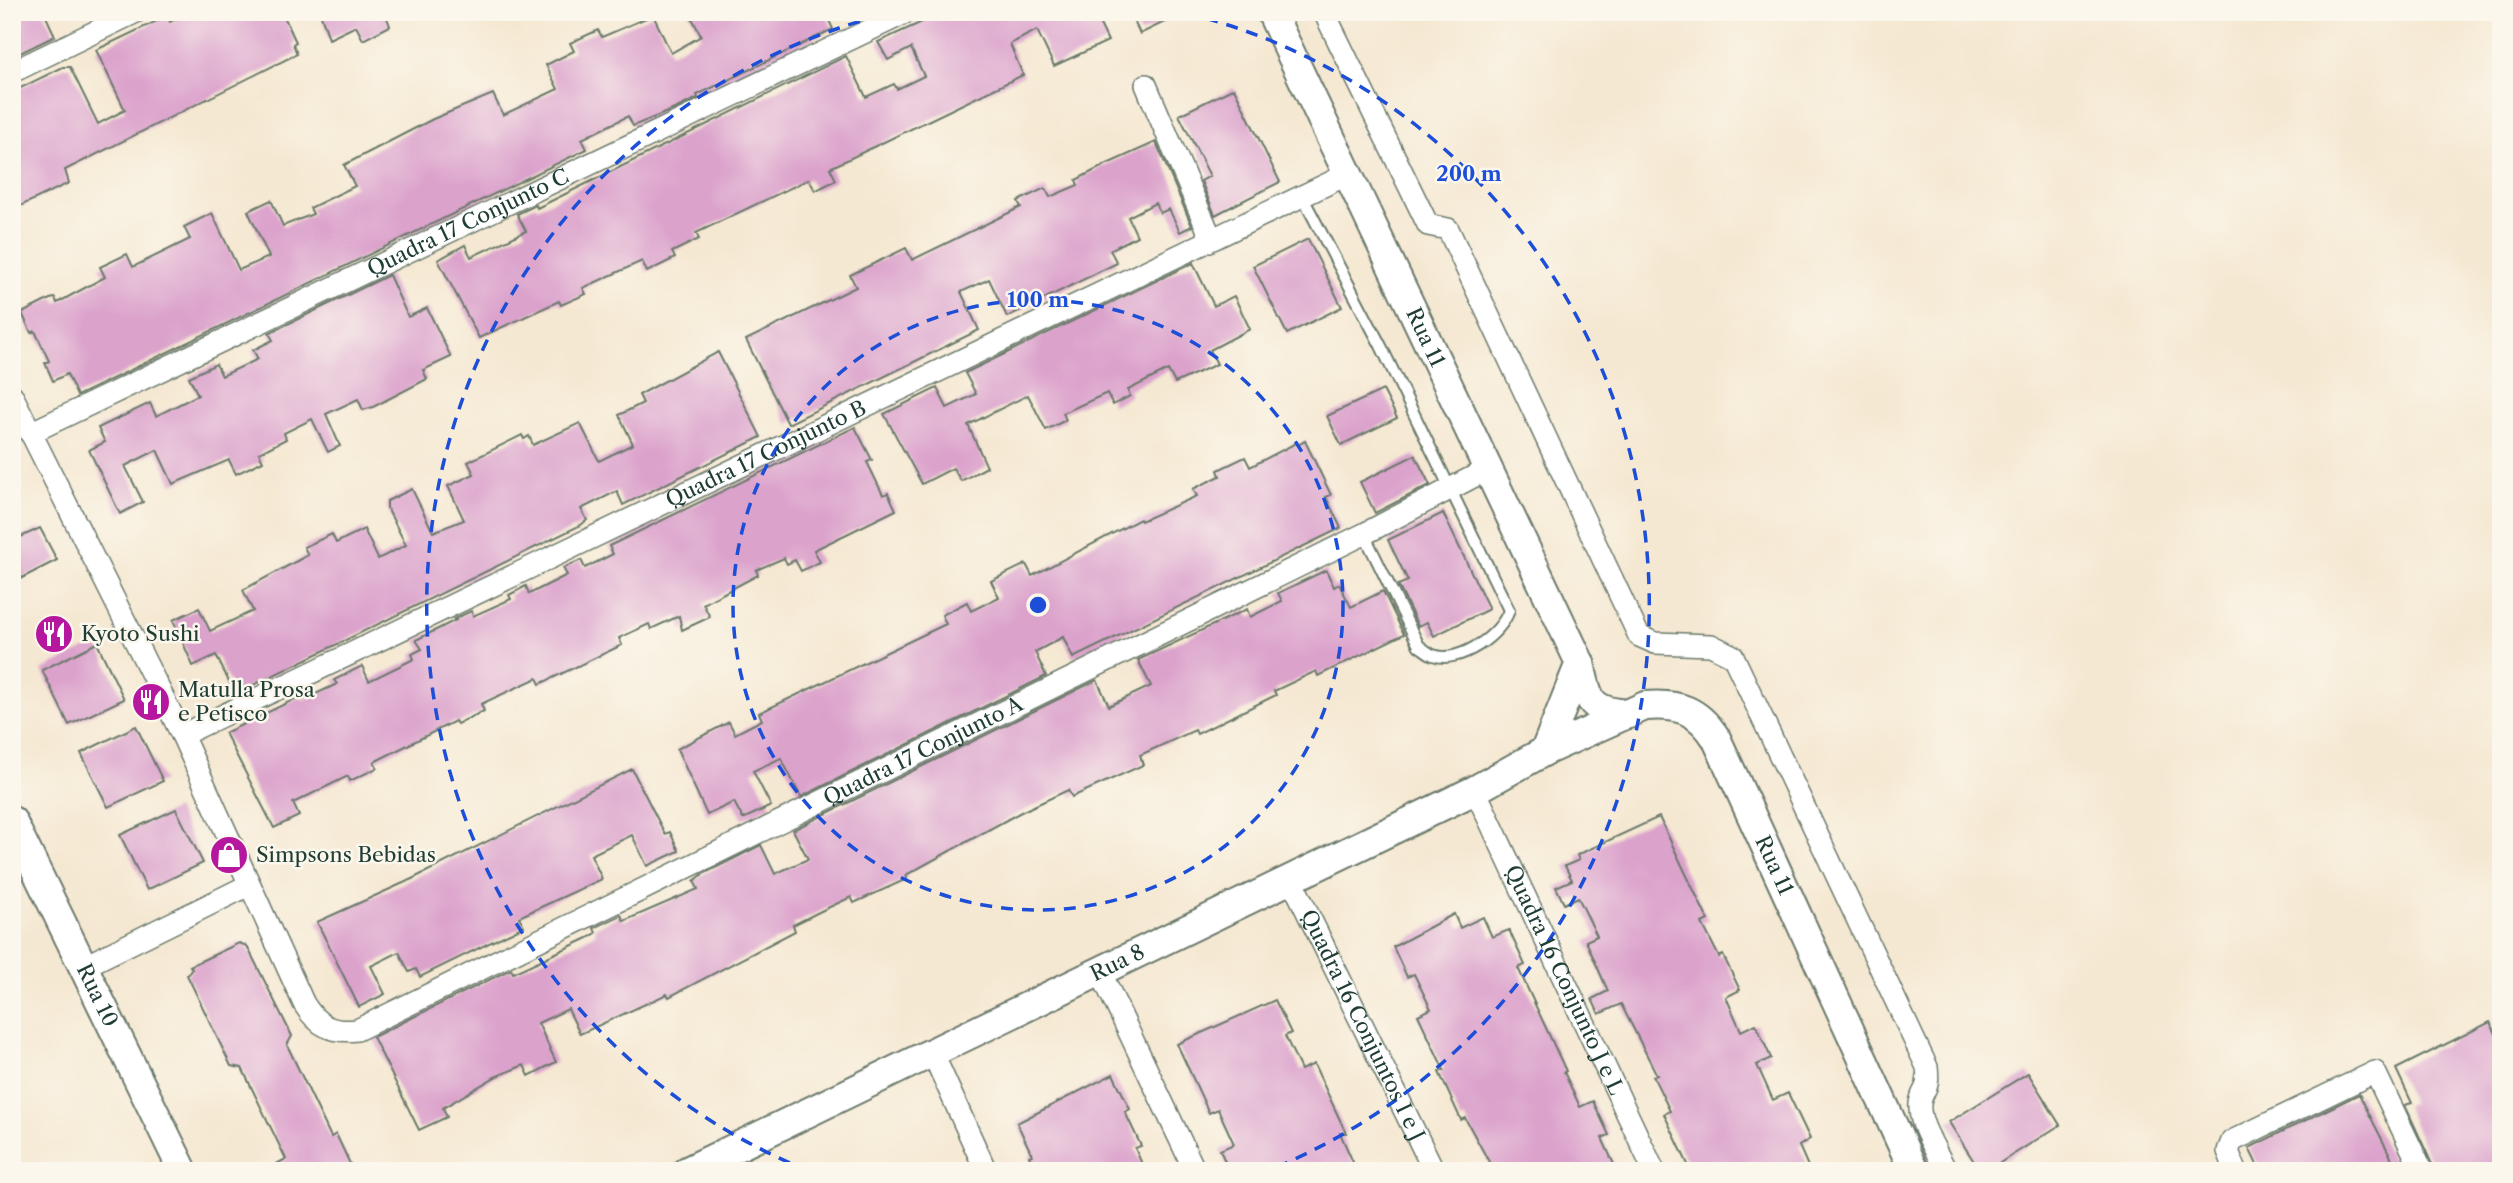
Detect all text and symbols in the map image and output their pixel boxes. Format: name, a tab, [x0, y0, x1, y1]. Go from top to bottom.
text: 200 m	[1436, 161, 1502, 186]
street label: Quadra 17 Conjunto C	[363, 163, 573, 281]
text: 100 m	[1007, 287, 1069, 312]
street label: Rua 11	[1401, 303, 1451, 371]
street label: Quadra 17 Conjunto B	[662, 395, 870, 512]
centre of rings	[1026, 593, 1050, 617]
restaurant icon: Kyoto Sushi	[33, 613, 75, 655]
place label: Kyoto Sushi	[81, 621, 200, 646]
place label: Matulla Prosa e Petisco	[178, 677, 316, 726]
restaurant icon: Matulla Prosa e Petisco	[130, 681, 172, 723]
street label: Quadra 17 Conjunto A	[819, 691, 1027, 810]
street label: Rua 11	[1750, 831, 1799, 899]
shop icon: Simpsons Bebidas	[208, 834, 250, 876]
place label: Simpsons Bebidas	[256, 842, 436, 867]
street label: Quadra 16 Conjunto J e L	[1500, 861, 1629, 1099]
street label: Quadra 16 Conjuntos I e J	[1296, 906, 1430, 1145]
street label: Rua 8	[1086, 939, 1148, 986]
street label: Rua 10	[72, 960, 124, 1031]

